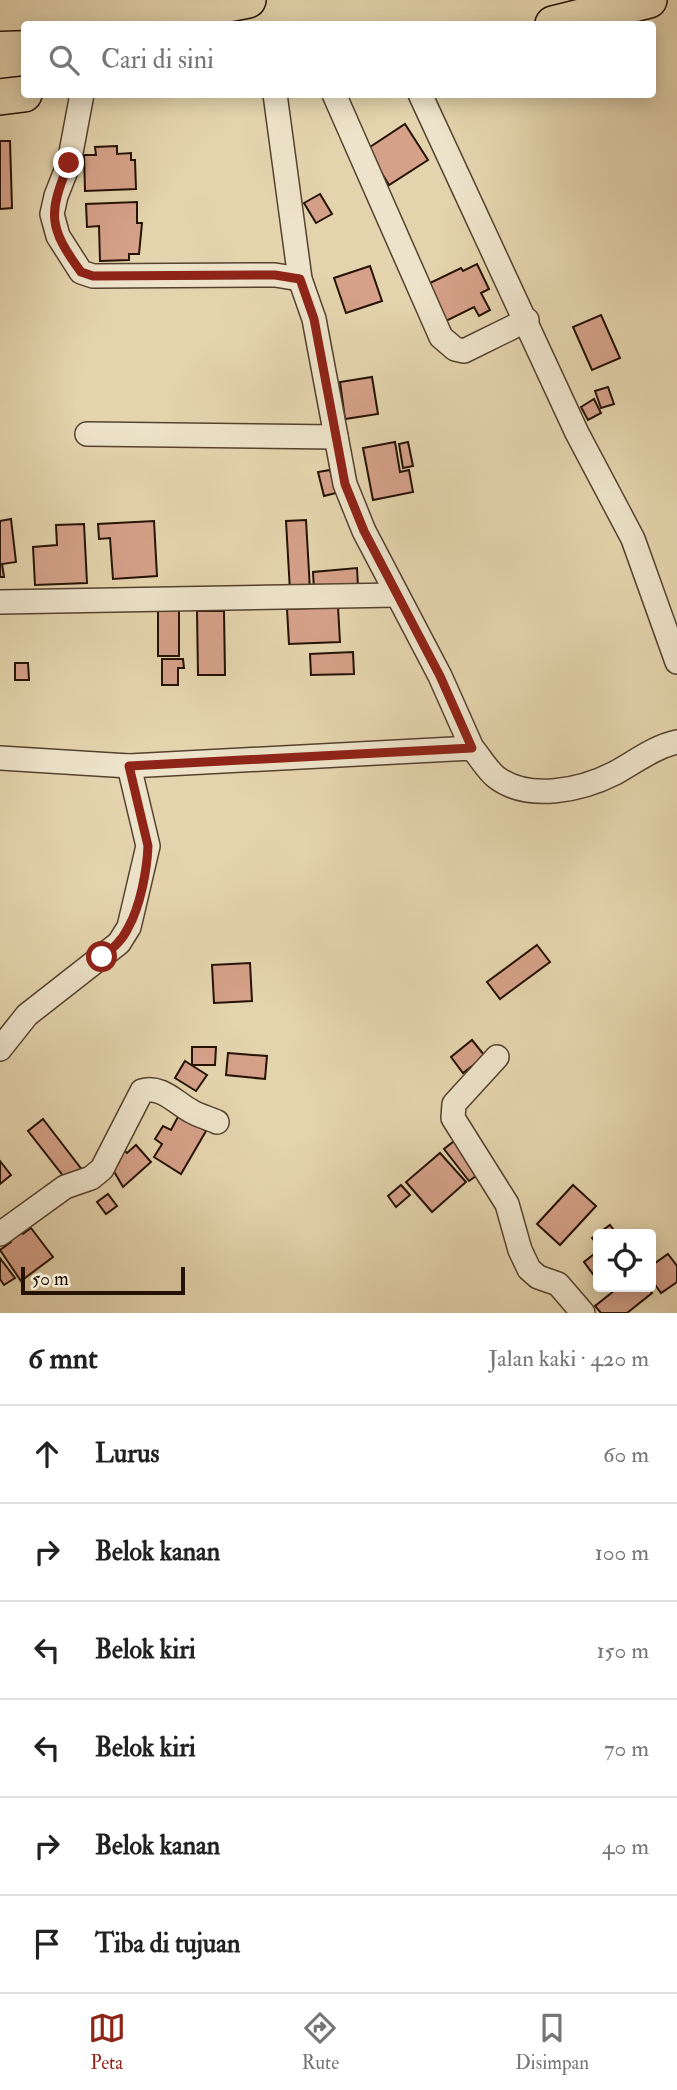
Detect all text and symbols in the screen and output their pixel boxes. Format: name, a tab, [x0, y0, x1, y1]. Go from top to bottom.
search box	[21, 21, 656, 98]
icon: search	[45, 41, 83, 79]
text: Cari di sini	[101, 44, 214, 76]
route end	[53, 147, 84, 178]
route start	[86, 941, 117, 972]
map controls	[593, 1229, 656, 1292]
button: locate	[593, 1229, 656, 1292]
scale bar	[21, 1264, 186, 1296]
text: 50 m	[32, 1267, 69, 1291]
text: 6 mnt	[28, 1340, 98, 1377]
text: Jalan kaki · 420 m	[489, 1344, 649, 1373]
icon: ahead	[28, 1435, 66, 1473]
text: Lurus	[95, 1438, 159, 1470]
text: 60 m	[603, 1440, 649, 1469]
icon: right	[28, 1533, 66, 1571]
text: Belok kanan	[95, 1536, 220, 1568]
text: 100 m	[595, 1538, 649, 1567]
icon: left	[28, 1631, 66, 1669]
text: Belok kiri	[95, 1634, 196, 1666]
text: 150 m	[596, 1636, 649, 1665]
icon: left	[28, 1729, 66, 1767]
text: Belok kiri	[95, 1732, 196, 1764]
text: 70 m	[604, 1734, 649, 1763]
icon: right	[28, 1827, 66, 1865]
text: Belok kanan	[95, 1830, 220, 1862]
text: 40 m	[602, 1832, 649, 1861]
icon: arrive	[28, 1925, 66, 1963]
text: Tiba di tujuan	[95, 1928, 240, 1960]
tab: Peta	[88, 2009, 126, 2075]
tab: Rute	[301, 2009, 339, 2075]
tab: Disimpan	[515, 2009, 589, 2075]

